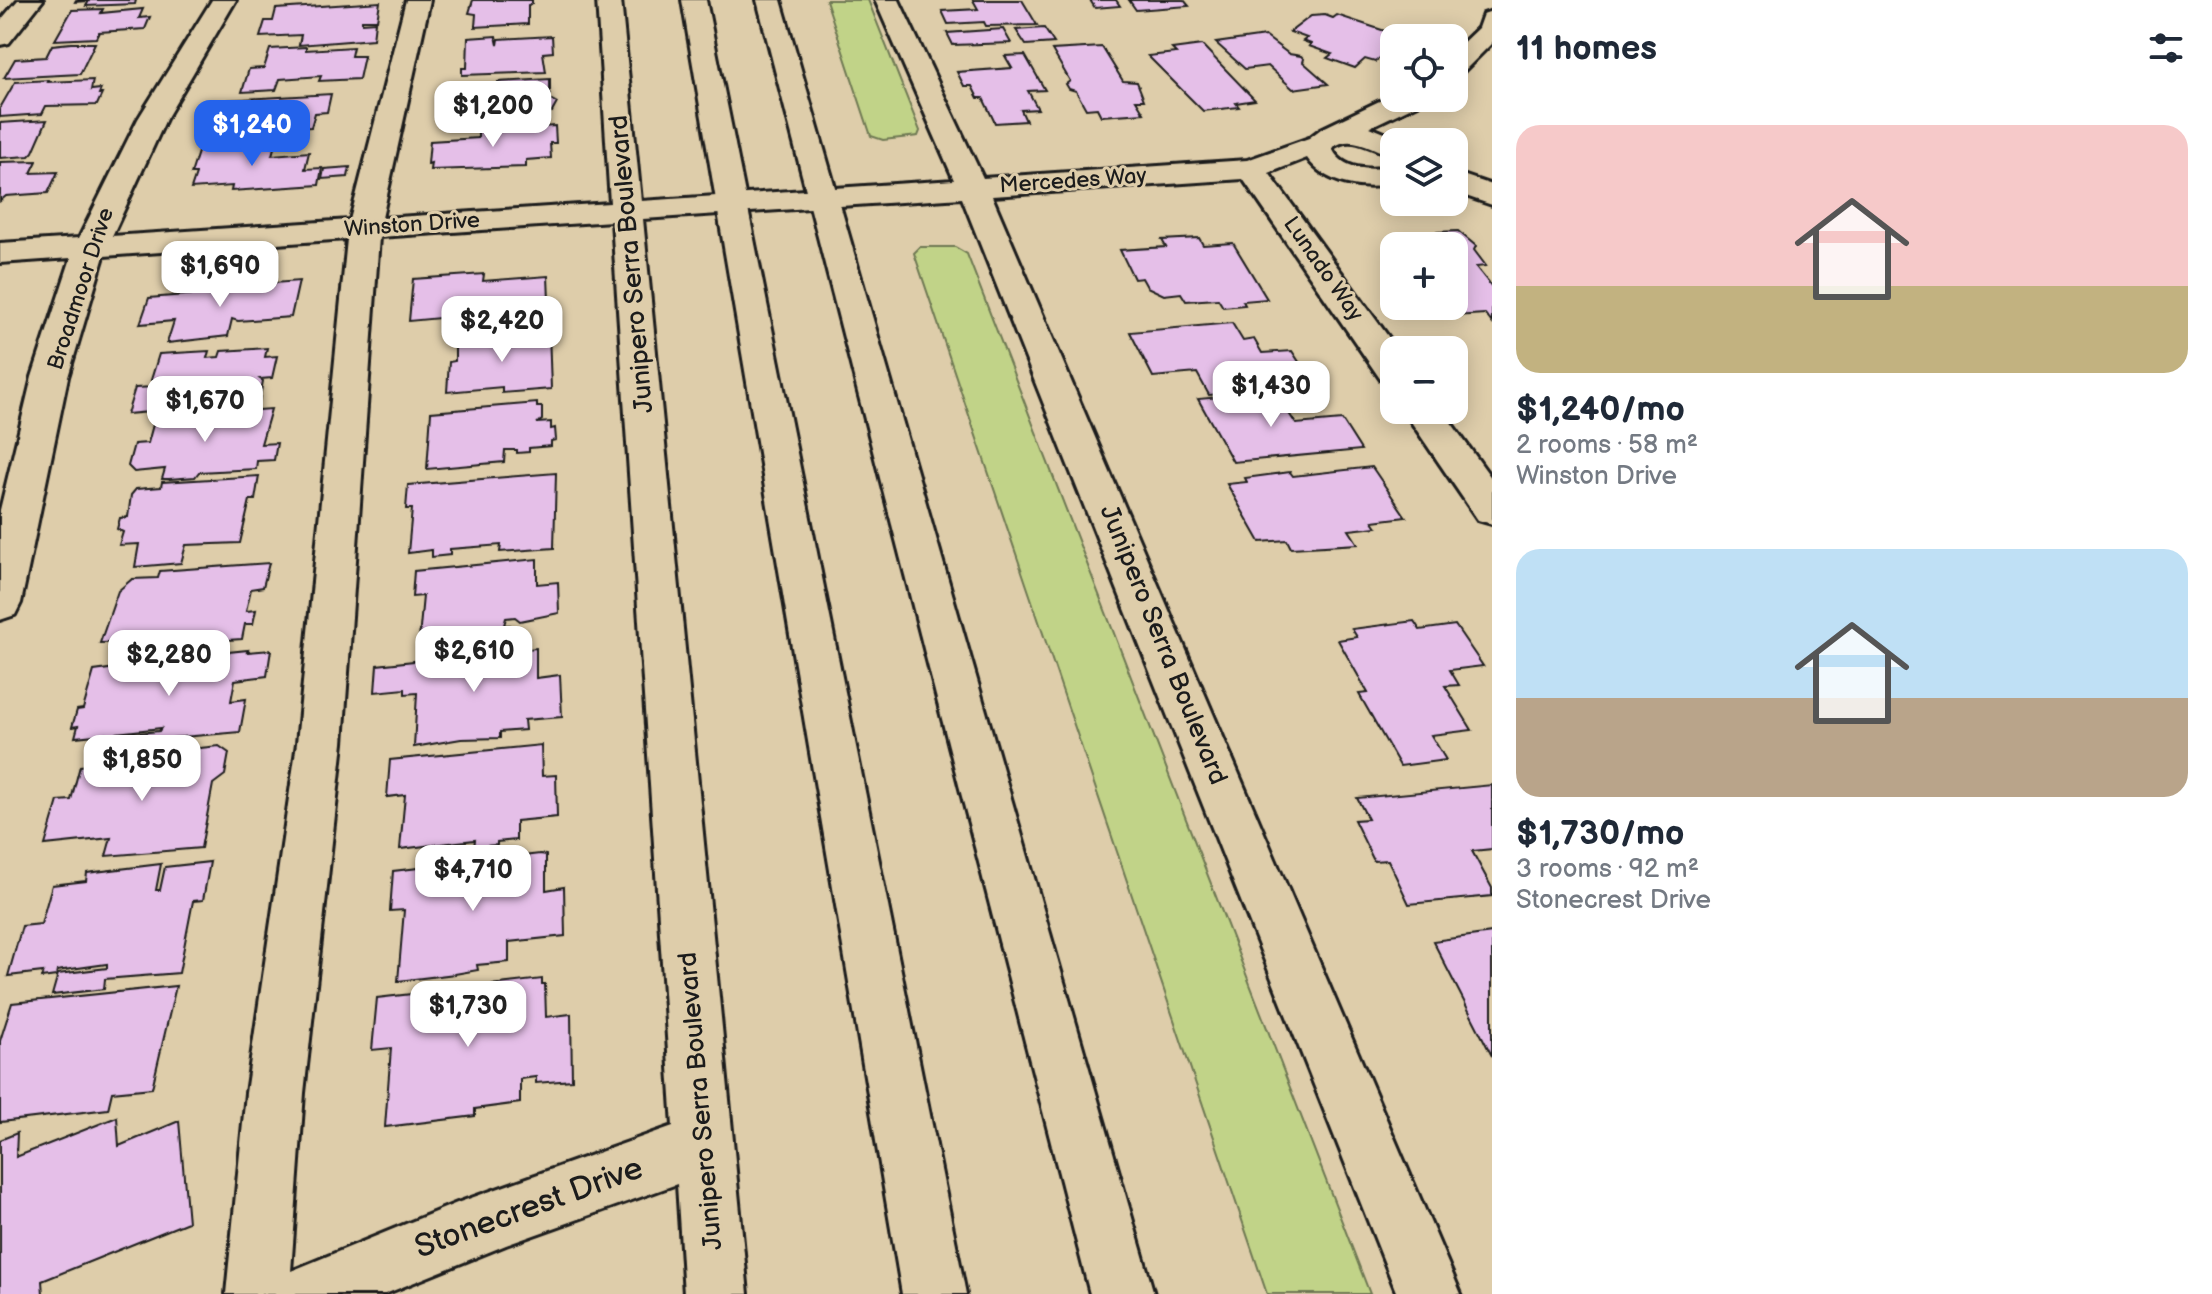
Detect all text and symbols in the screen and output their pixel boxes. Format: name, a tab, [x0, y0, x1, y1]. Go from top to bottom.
map controls	[1380, 24, 1468, 424]
button: locate	[1380, 24, 1468, 112]
icon: filters	[2144, 26, 2188, 70]
text: 11 homes	[1516, 28, 1657, 69]
pin: $1,200	[428, 81, 558, 149]
text: $1,200	[452, 91, 534, 122]
pin: $1,240	[187, 100, 317, 168]
text: $1,240	[212, 110, 292, 141]
street label: Junipero Serra Boulevard	[604, 114, 660, 414]
button: layers	[1380, 128, 1468, 216]
street label: Mercedes Way	[999, 162, 1147, 200]
icon: home	[1780, 177, 1924, 321]
street label: Broadmoor Drive	[42, 205, 120, 373]
street label: Winston Drive	[343, 207, 481, 243]
street label: Lunado Way	[1277, 212, 1369, 326]
button: +	[1380, 232, 1468, 320]
pin: $1,690	[155, 241, 285, 309]
text: $1,690	[179, 251, 261, 282]
pin: $2,420	[437, 296, 567, 364]
text: $2,420	[459, 306, 545, 337]
button: −	[1380, 336, 1468, 424]
pin: $1,430	[1206, 361, 1336, 429]
text: $1,430	[1231, 371, 1311, 402]
pin: $1,670	[140, 376, 270, 444]
text: $1,670	[165, 386, 245, 417]
text: $1,240/mo	[1516, 389, 1685, 430]
text: 2 rooms · 58 m²	[1516, 430, 1698, 461]
text: Winston Drive	[1516, 461, 1677, 492]
street label: Junipero Serra Boulevard	[1093, 501, 1233, 789]
icon: home	[1780, 601, 1924, 745]
pin: $2,610	[409, 626, 539, 694]
pin: $2,280	[104, 630, 234, 698]
text: $2,610	[433, 636, 515, 667]
text: $2,280	[126, 640, 212, 671]
pin: $1,850	[77, 735, 207, 803]
text: $1,850	[102, 745, 182, 776]
text: $1,730/mo	[1516, 813, 1684, 854]
pin: $4,710	[408, 845, 538, 913]
text: 3 rooms · 92 m²	[1516, 854, 1699, 885]
text: $4,710	[433, 855, 513, 886]
text: Stonecrest Drive	[1516, 885, 1711, 916]
street label: Junipero Serra Boulevard	[673, 951, 729, 1251]
pin: $1,730	[403, 981, 533, 1049]
text: $1,730	[428, 991, 508, 1022]
street label: Stonecrest Drive	[410, 1149, 648, 1267]

